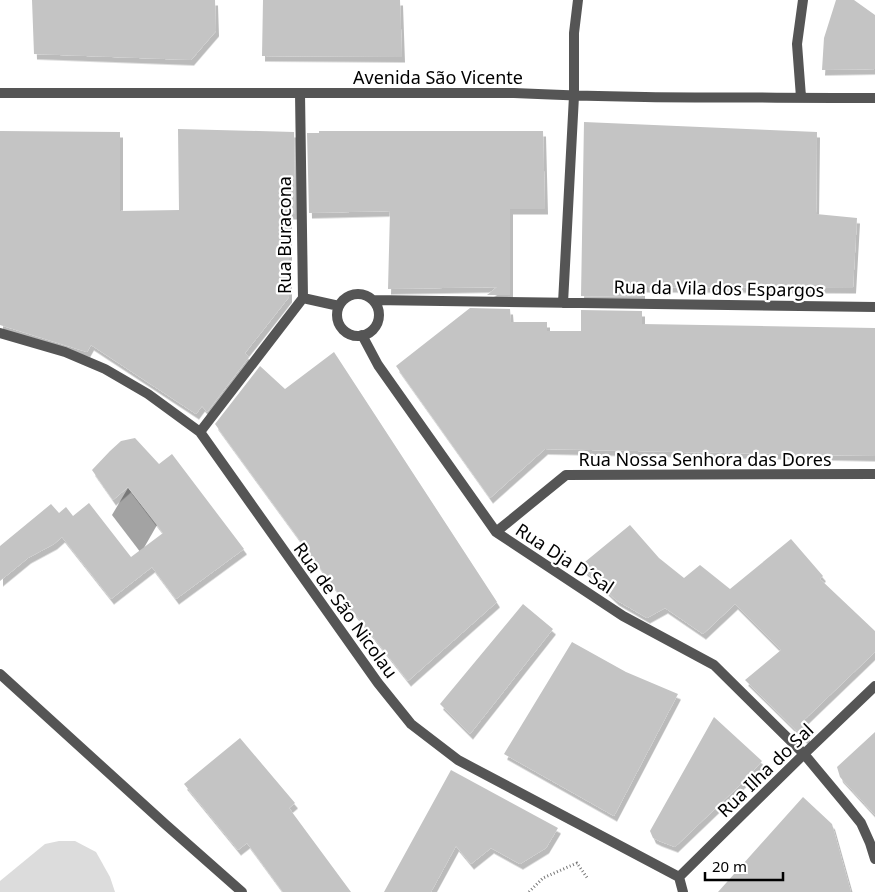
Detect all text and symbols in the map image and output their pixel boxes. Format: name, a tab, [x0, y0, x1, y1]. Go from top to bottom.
street label: Avenida São Vicente	[353, 65, 523, 89]
street label: Rua Buracona	[272, 176, 296, 294]
street label: Rua da Vila dos Espargos	[613, 274, 825, 302]
street label: Rua Nossa Senhora das Dores	[578, 447, 832, 471]
street label: Rua Dja D´Sal	[511, 517, 619, 599]
street label: Rua de São Nicolau	[289, 537, 403, 683]
street label: Rua Ilha do Sal	[712, 718, 818, 822]
scale bar	[705, 850, 782, 882]
text: 20 m	[712, 856, 747, 876]

